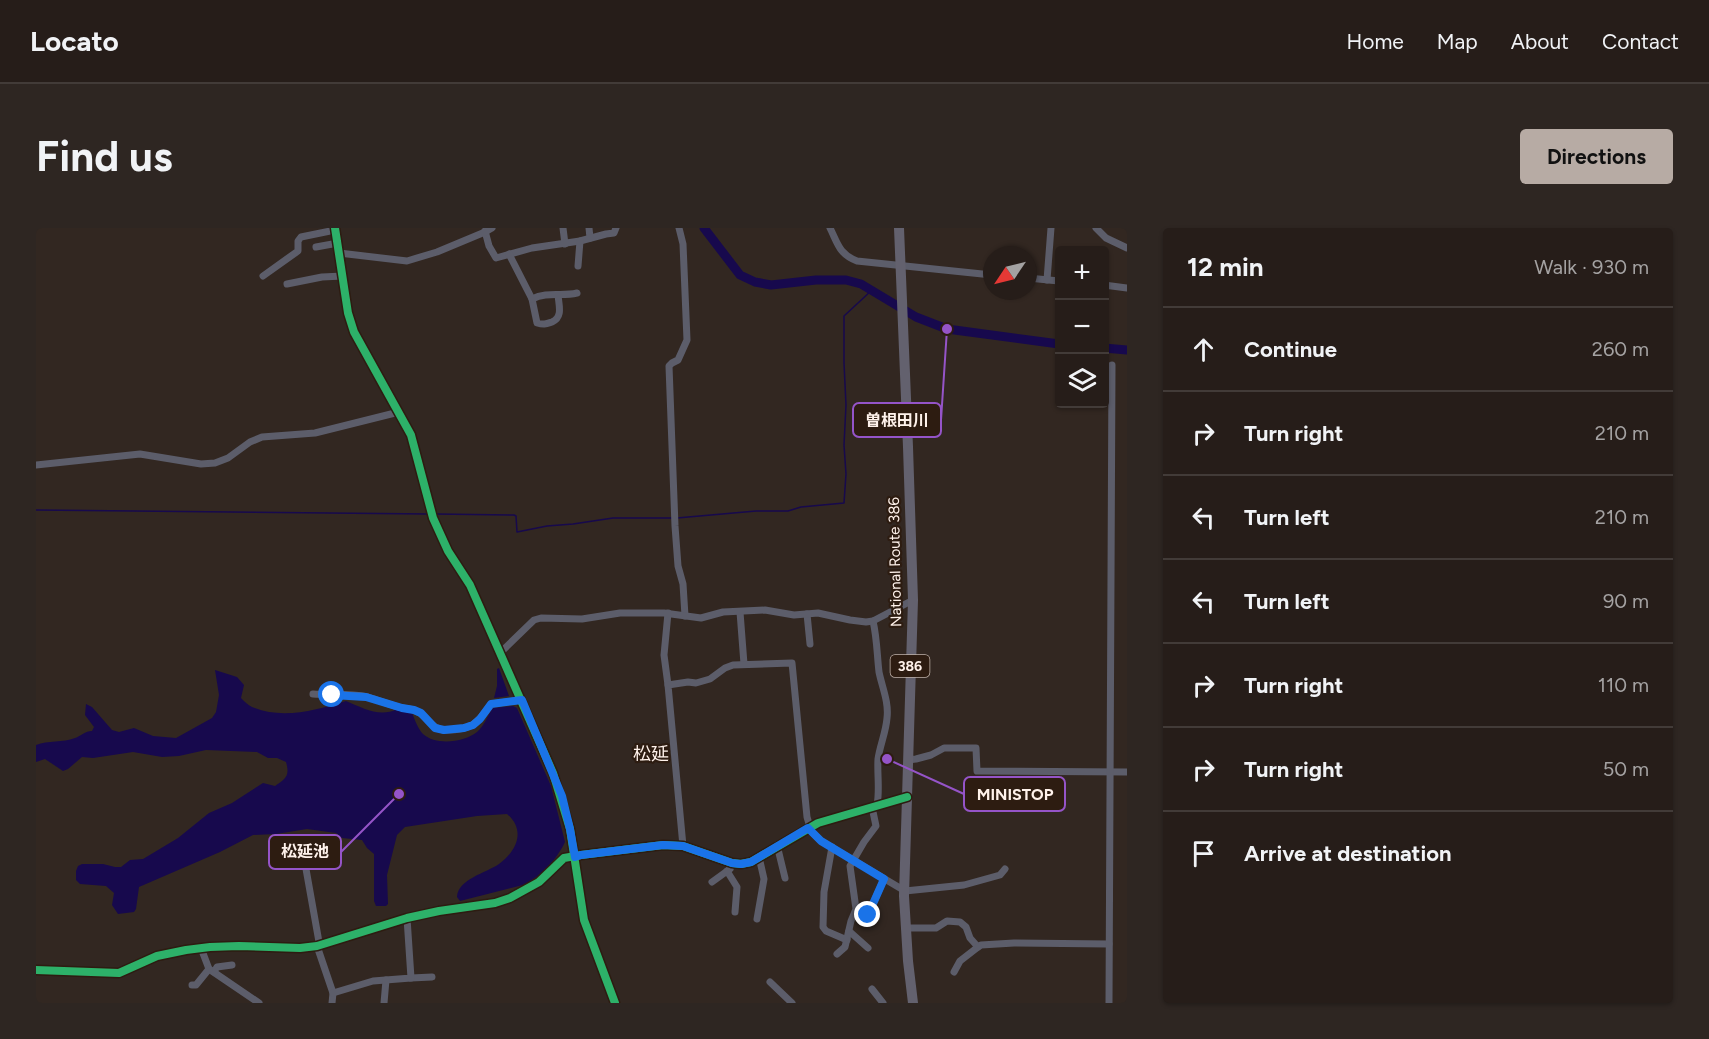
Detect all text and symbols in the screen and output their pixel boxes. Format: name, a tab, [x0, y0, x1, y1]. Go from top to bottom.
text: Locato	[30, 24, 119, 58]
text: Home	[1347, 29, 1404, 54]
text: Map	[1437, 29, 1478, 54]
text: About	[1511, 29, 1569, 54]
text: Contact	[1602, 29, 1679, 54]
button: Directions	[1520, 129, 1673, 184]
text: Find us	[36, 131, 173, 182]
north arrow	[983, 246, 1037, 300]
map controls	[1055, 246, 1109, 408]
button: +	[1055, 246, 1109, 300]
text: 12 min	[1187, 251, 1263, 283]
text: Walk · 930 m	[1534, 255, 1649, 279]
button: −	[1055, 300, 1109, 354]
icon: ahead	[1187, 333, 1220, 366]
text: Continue	[1244, 336, 1337, 363]
text: 260 m	[1592, 337, 1649, 361]
button: layers	[1055, 354, 1109, 408]
callout: 曽根田川	[853, 403, 941, 437]
text: 曽根田川	[865, 411, 929, 430]
icon: right	[1187, 417, 1220, 450]
text: Turn right	[1244, 420, 1343, 447]
text: 210 m	[1595, 421, 1649, 445]
street label: National Route 386	[885, 496, 905, 627]
icon: left	[1187, 501, 1220, 534]
text: Turn left	[1244, 504, 1330, 531]
text: 210 m	[1595, 505, 1649, 529]
icon: left	[1187, 585, 1220, 618]
text: Turn left	[1244, 588, 1330, 615]
text: 90 m	[1603, 589, 1649, 613]
road number: 386	[890, 655, 930, 677]
icon: right	[1187, 669, 1220, 702]
text: Turn right	[1244, 672, 1343, 699]
text: 110 m	[1598, 673, 1649, 697]
route start	[318, 681, 344, 707]
district label: 松延	[633, 743, 669, 765]
icon: right	[1187, 753, 1220, 786]
text: Turn right	[1244, 756, 1343, 783]
text: 50 m	[1603, 757, 1649, 781]
callout: MINISTOP	[964, 777, 1065, 811]
text: MINISTOP	[977, 785, 1054, 804]
callout: 松延池	[269, 835, 341, 869]
icon: arrive	[1187, 837, 1220, 870]
text: Arrive at destination	[1244, 840, 1452, 867]
text: 松延池	[281, 842, 329, 861]
route end	[854, 901, 880, 927]

